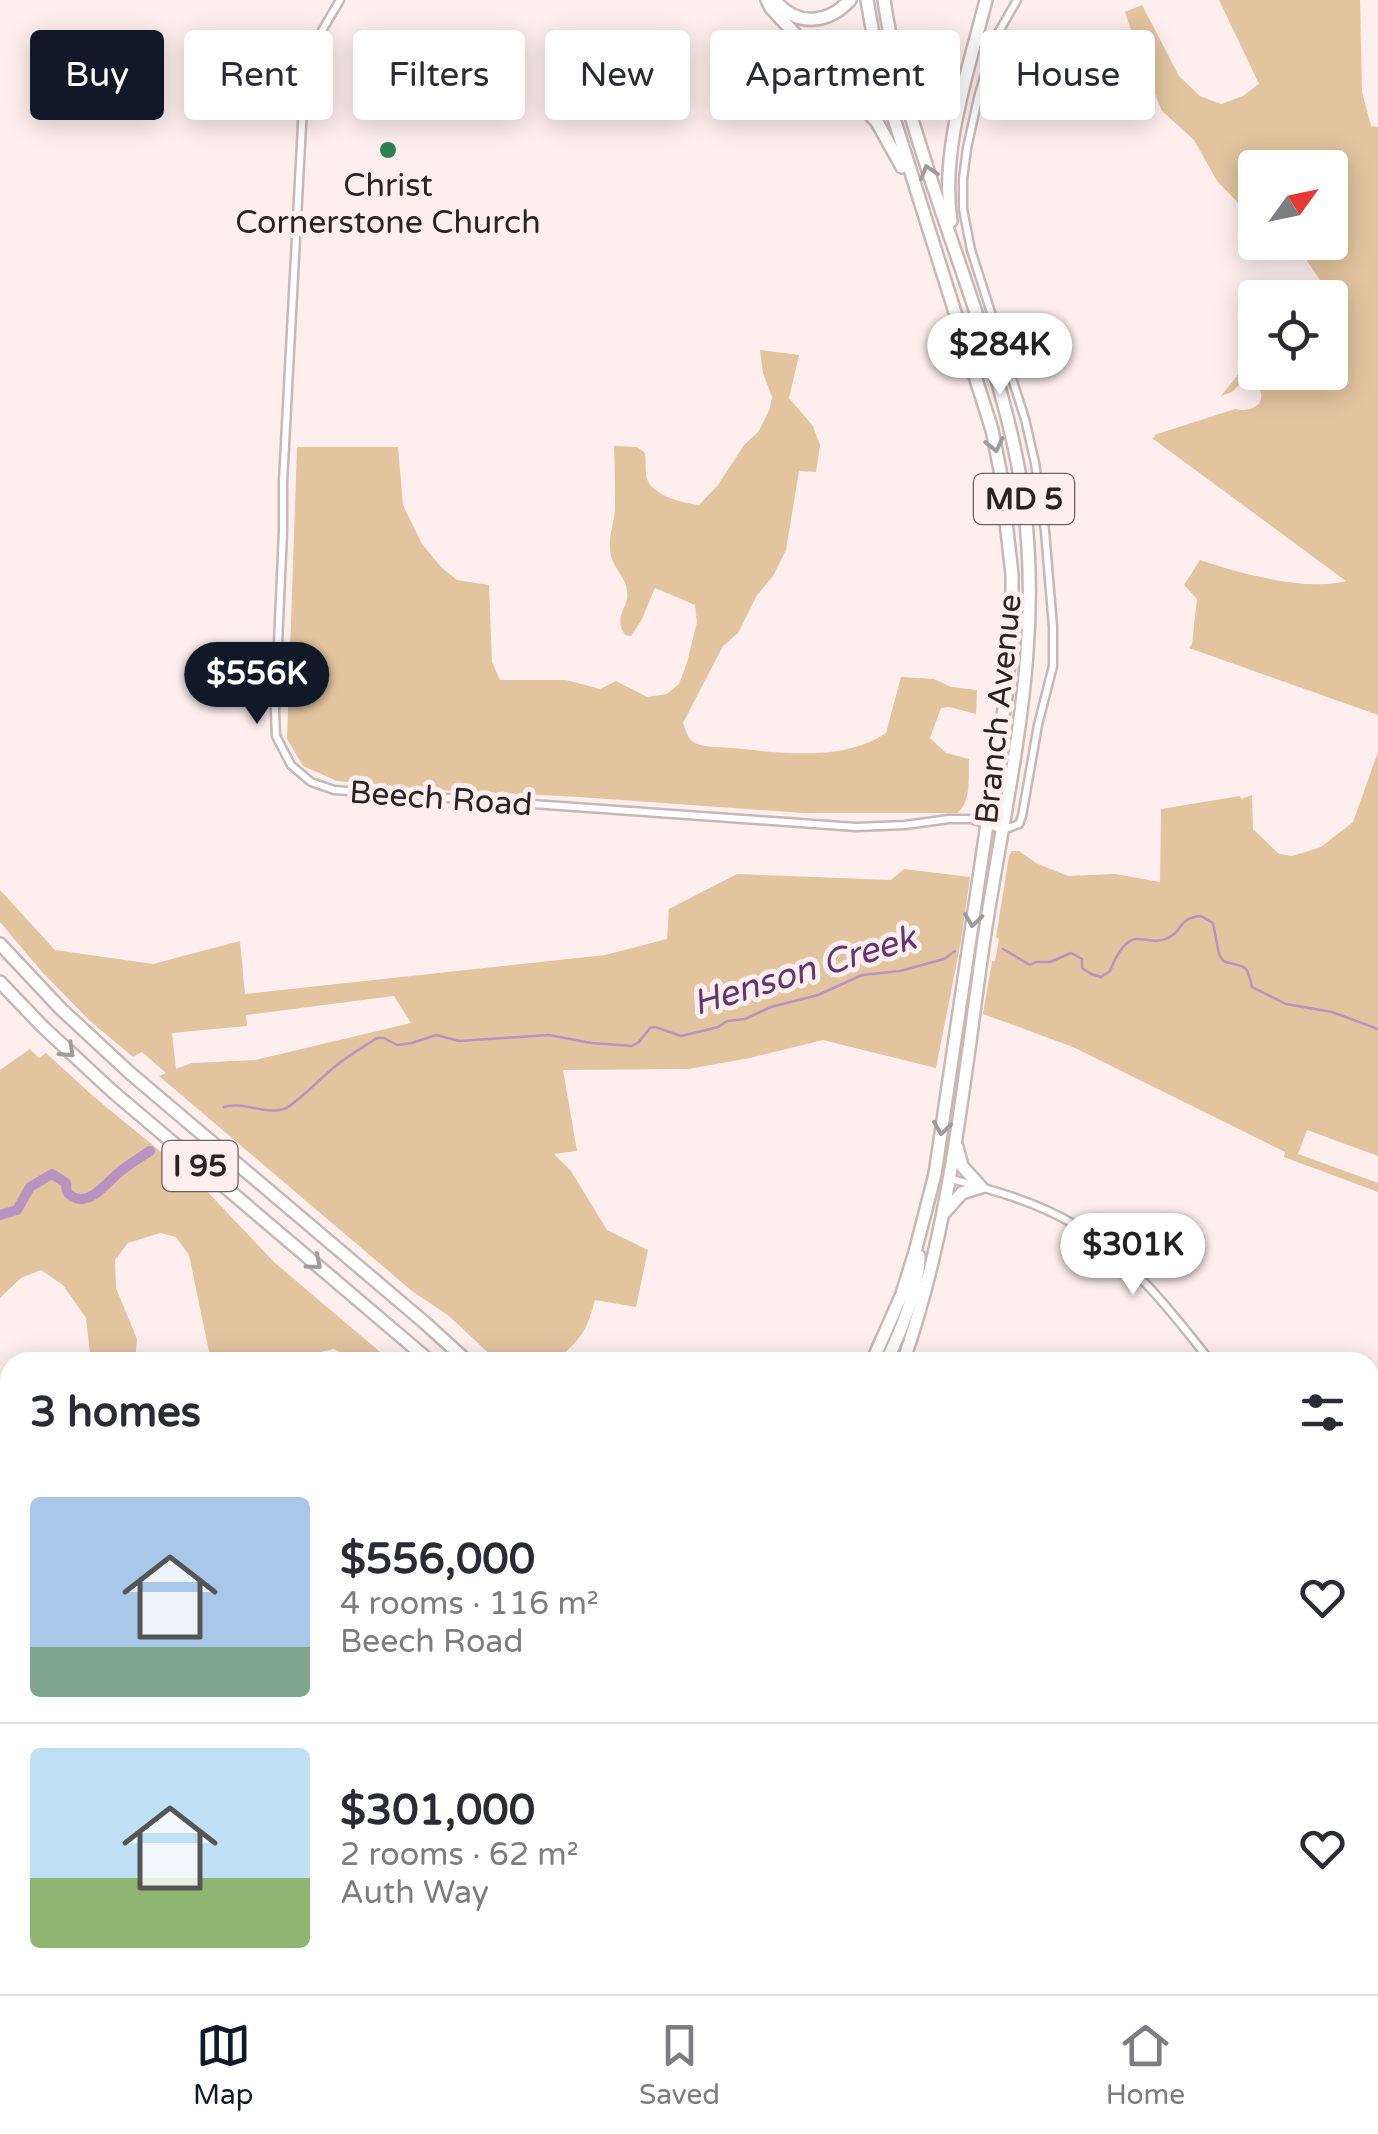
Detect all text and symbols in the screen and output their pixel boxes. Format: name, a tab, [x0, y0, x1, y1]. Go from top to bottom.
chip: Buy	[30, 30, 164, 120]
chip: Rent	[184, 30, 333, 120]
chip: Filters	[353, 30, 525, 120]
chip: New	[545, 30, 690, 120]
chip: Apartment	[710, 30, 960, 120]
chip: House	[980, 30, 1155, 120]
marker: Christ Cornerstone Church	[377, 139, 399, 161]
north arrow	[1238, 150, 1348, 260]
map controls	[1238, 150, 1348, 390]
one-way arrow	[920, 165, 940, 182]
place label: Christ Cornerstone Church	[235, 167, 541, 242]
button: locate	[1238, 280, 1348, 390]
pin: $284K	[930, 313, 1070, 398]
text: $284K	[949, 326, 1051, 364]
one-way arrow	[983, 436, 1004, 453]
road number: MD 5	[974, 474, 1074, 524]
street label: Branch Avenue	[968, 592, 1030, 826]
pin: $556K	[187, 642, 327, 727]
text: $556K	[206, 655, 308, 693]
street label: Beech Road	[348, 774, 534, 824]
one-way arrow	[963, 912, 984, 928]
water label: Henson Creek	[688, 916, 924, 1025]
one-way arrow	[57, 1039, 75, 1057]
one-way arrow	[932, 1120, 953, 1136]
road number: I 95	[162, 1141, 238, 1191]
pin: $301K	[1063, 1213, 1203, 1298]
text: $301K	[1082, 1226, 1184, 1264]
one-way arrow	[303, 1251, 321, 1269]
icon: filters	[1295, 1385, 1350, 1440]
text: 3 homes	[30, 1387, 201, 1438]
text: $556,000	[340, 1534, 535, 1585]
icon: home	[110, 1537, 230, 1657]
icon: heart	[1295, 1570, 1350, 1625]
text: 4 rooms · 116 m²	[340, 1585, 599, 1623]
text: Beech Road	[340, 1623, 524, 1661]
text: $301,000	[340, 1785, 535, 1836]
icon: home	[110, 1788, 230, 1908]
icon: heart	[1295, 1821, 1350, 1876]
text: 2 rooms · 62 m²	[340, 1836, 579, 1874]
text: Auth Way	[340, 1874, 489, 1912]
tab: Map	[193, 2018, 253, 2112]
tab: Saved	[639, 2018, 720, 2112]
tab: Home	[1106, 2018, 1185, 2112]

